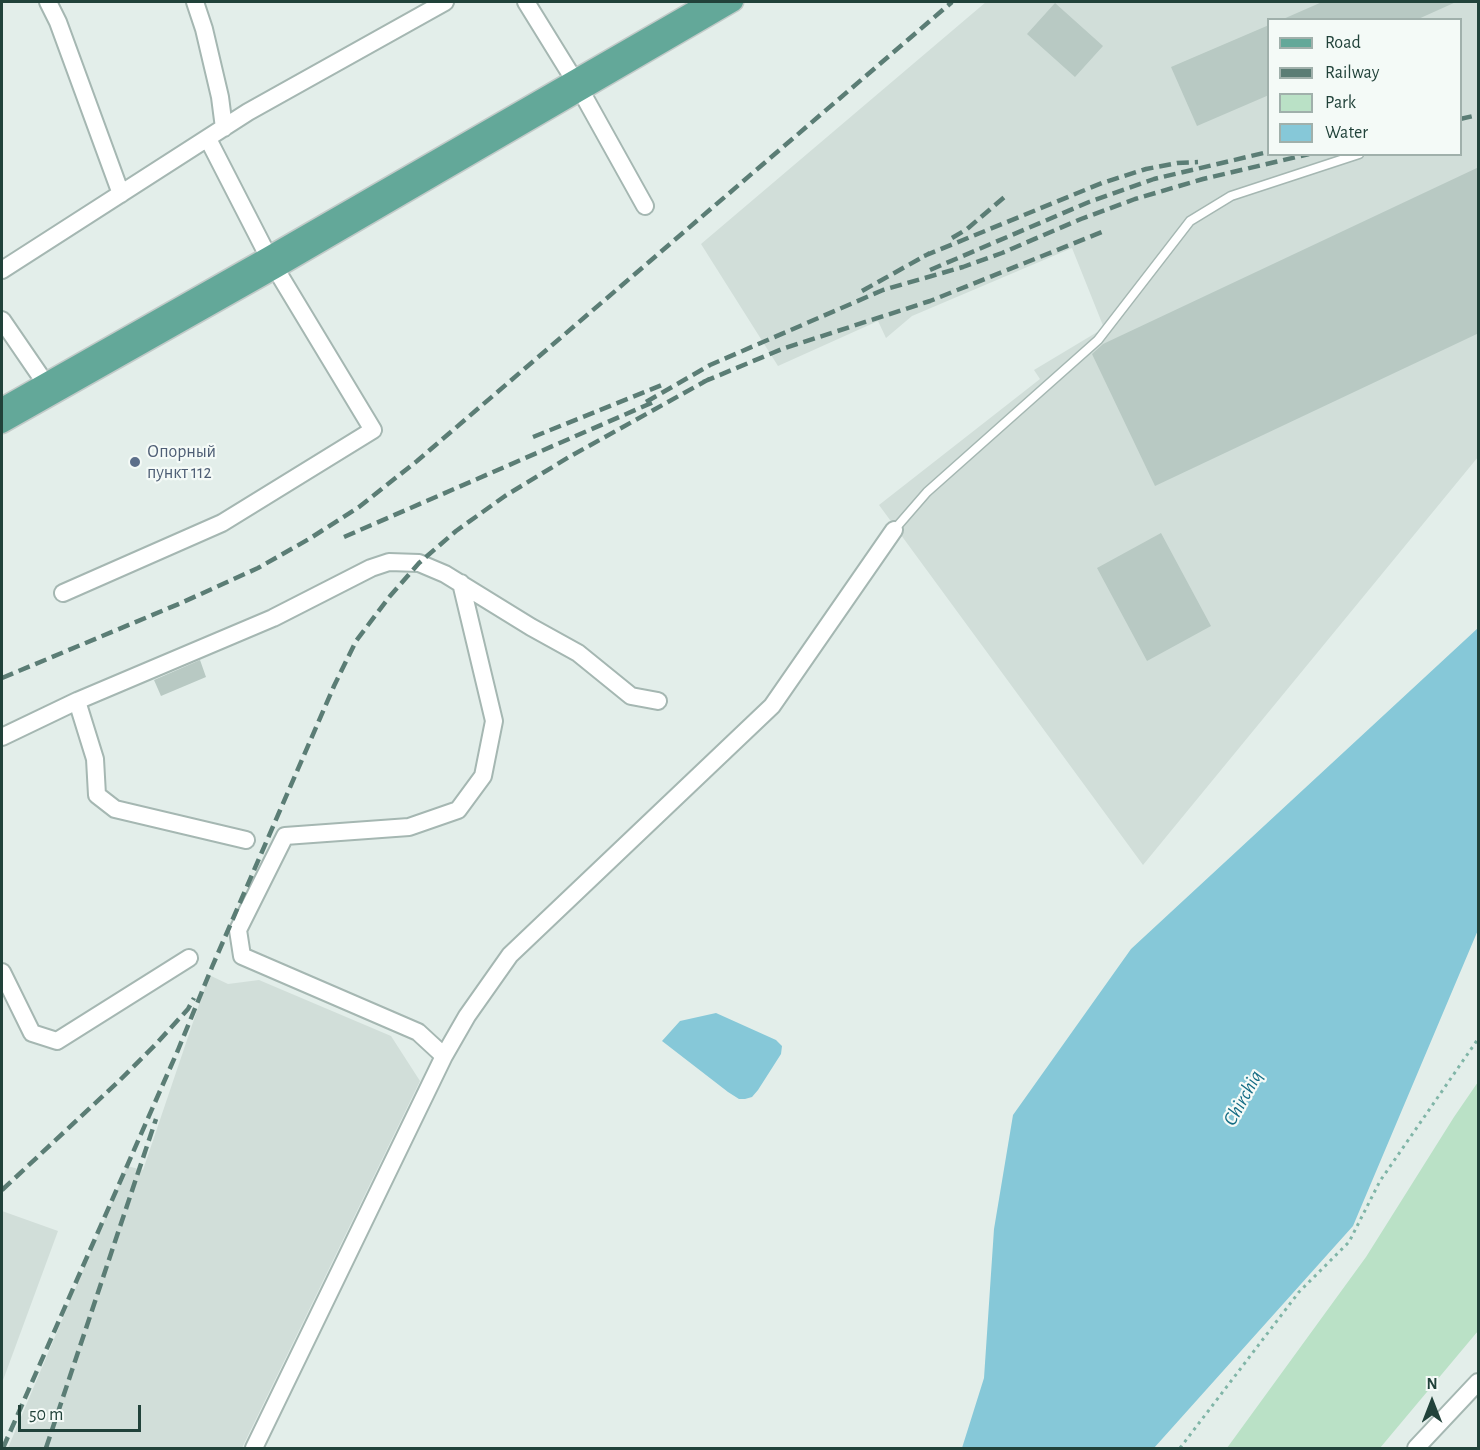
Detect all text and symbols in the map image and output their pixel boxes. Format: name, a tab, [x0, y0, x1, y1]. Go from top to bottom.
legend	[1267, 18, 1462, 156]
text: Road	[1325, 34, 1361, 52]
text: Railway	[1325, 64, 1379, 82]
text: Park	[1325, 94, 1356, 112]
text: Water	[1325, 124, 1368, 142]
place label: Опорный пункт 112	[147, 441, 216, 484]
marker: Опорный пункт 112	[128, 455, 142, 469]
water label: Chirchiq	[1218, 1066, 1268, 1130]
north arrow	[1402, 1372, 1462, 1432]
text: N	[1426, 1376, 1438, 1392]
scale bar	[21, 1393, 144, 1431]
text: 50 m	[29, 1406, 63, 1424]

